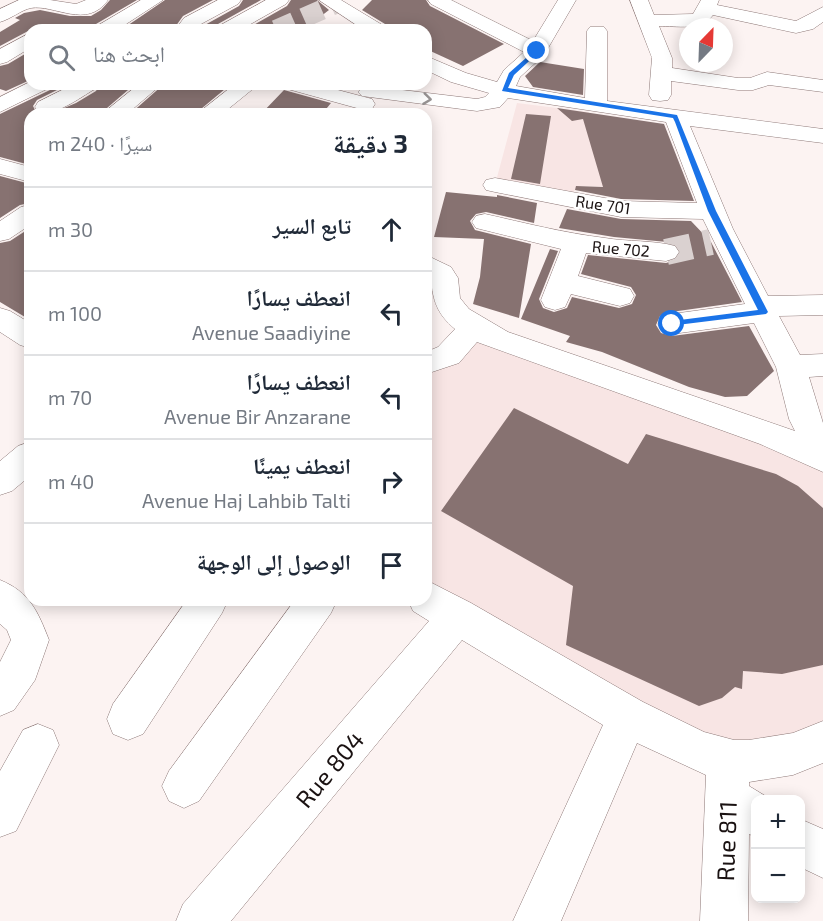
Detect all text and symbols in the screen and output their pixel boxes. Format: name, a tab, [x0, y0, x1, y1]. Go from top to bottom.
north arrow	[679, 18, 733, 72]
search box	[24, 24, 432, 90]
route end	[523, 37, 549, 63]
text: ابحث هنا	[93, 40, 165, 66]
icon: search	[45, 41, 78, 74]
one-way arrow	[423, 93, 432, 105]
text: 3 دقيقة	[333, 127, 408, 158]
text: سيرًا · 240 m	[48, 131, 152, 155]
street label: Rue 701	[574, 191, 632, 217]
text: تابع السير	[273, 212, 351, 238]
icon: ahead	[375, 213, 408, 246]
text: 30 m	[48, 217, 93, 241]
street label: Rue 702	[591, 236, 651, 260]
text: انعطف يسارًا	[246, 284, 351, 310]
icon: left	[375, 297, 408, 330]
text: 100 m	[48, 301, 102, 325]
route start	[658, 310, 684, 336]
text: Avenue Saadiyine	[192, 320, 351, 344]
text: انعطف يسارًا	[246, 368, 351, 394]
icon: left	[375, 381, 408, 414]
text: 70 m	[48, 385, 92, 409]
text: Avenue Bir Anzarane	[164, 404, 351, 428]
text: انعطف يمينًا	[253, 452, 351, 478]
icon: right	[375, 465, 408, 498]
text: 40 m	[48, 469, 94, 493]
text: Avenue Haj Lahbib Talti	[142, 488, 351, 512]
text: الوصول إلى الوجهة	[197, 548, 351, 574]
icon: arrive	[375, 549, 408, 582]
street label: Rue 804	[289, 725, 369, 813]
map controls	[751, 795, 805, 903]
button: +	[751, 795, 805, 849]
street label: Rue 811	[710, 800, 742, 882]
button: −	[751, 849, 805, 903]

